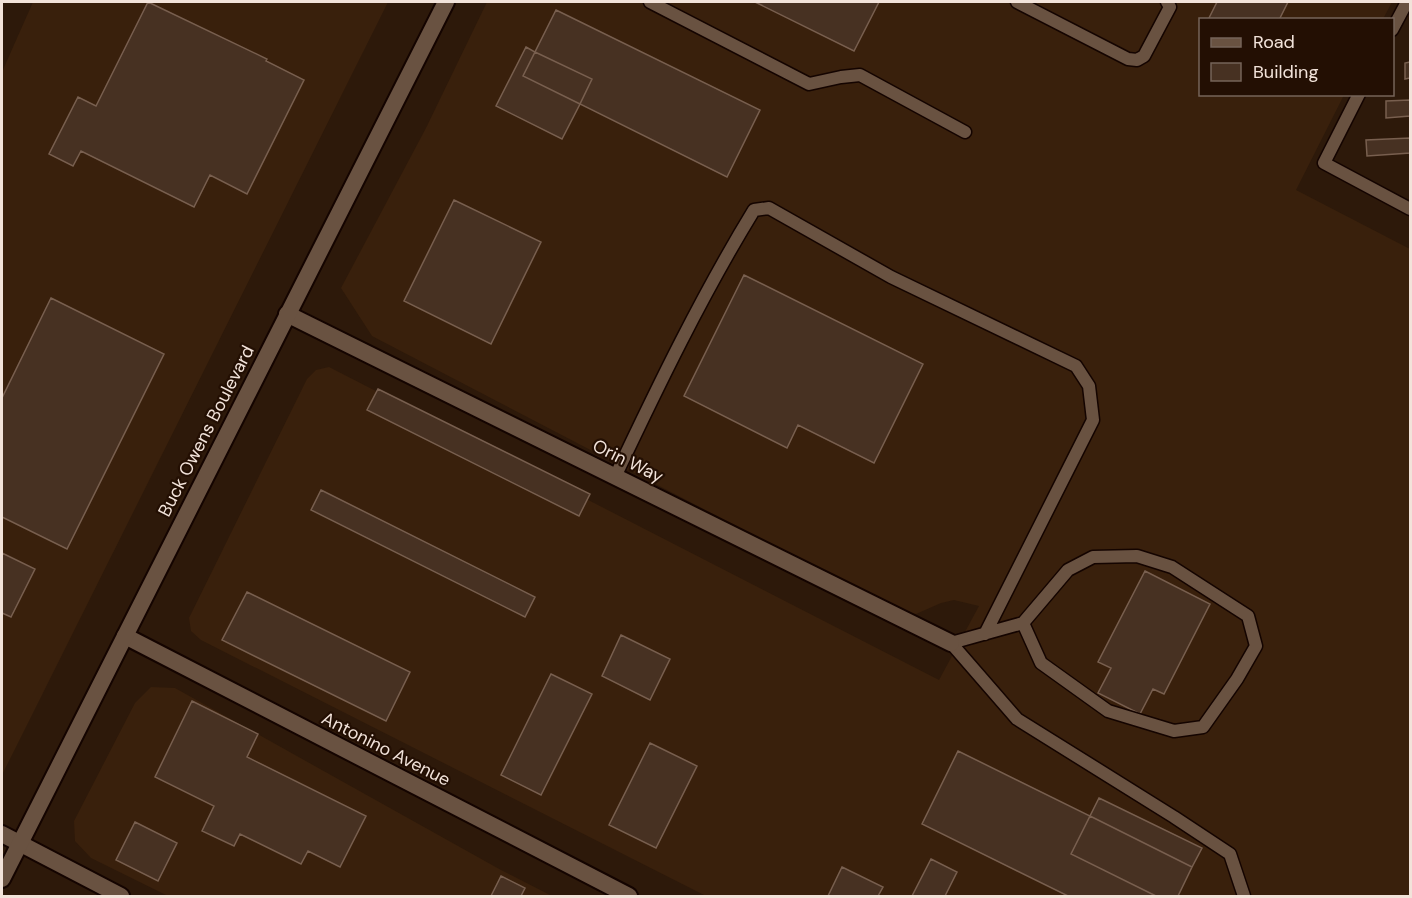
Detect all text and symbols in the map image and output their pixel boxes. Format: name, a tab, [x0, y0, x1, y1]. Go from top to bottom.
legend	[1199, 18, 1394, 96]
text: Road	[1253, 30, 1295, 54]
text: Building	[1253, 60, 1318, 84]
street label: Buck Owens Boulevard	[152, 341, 260, 521]
street label: Orin Way	[589, 434, 667, 488]
street label: Antonino Avenue	[318, 706, 454, 792]

